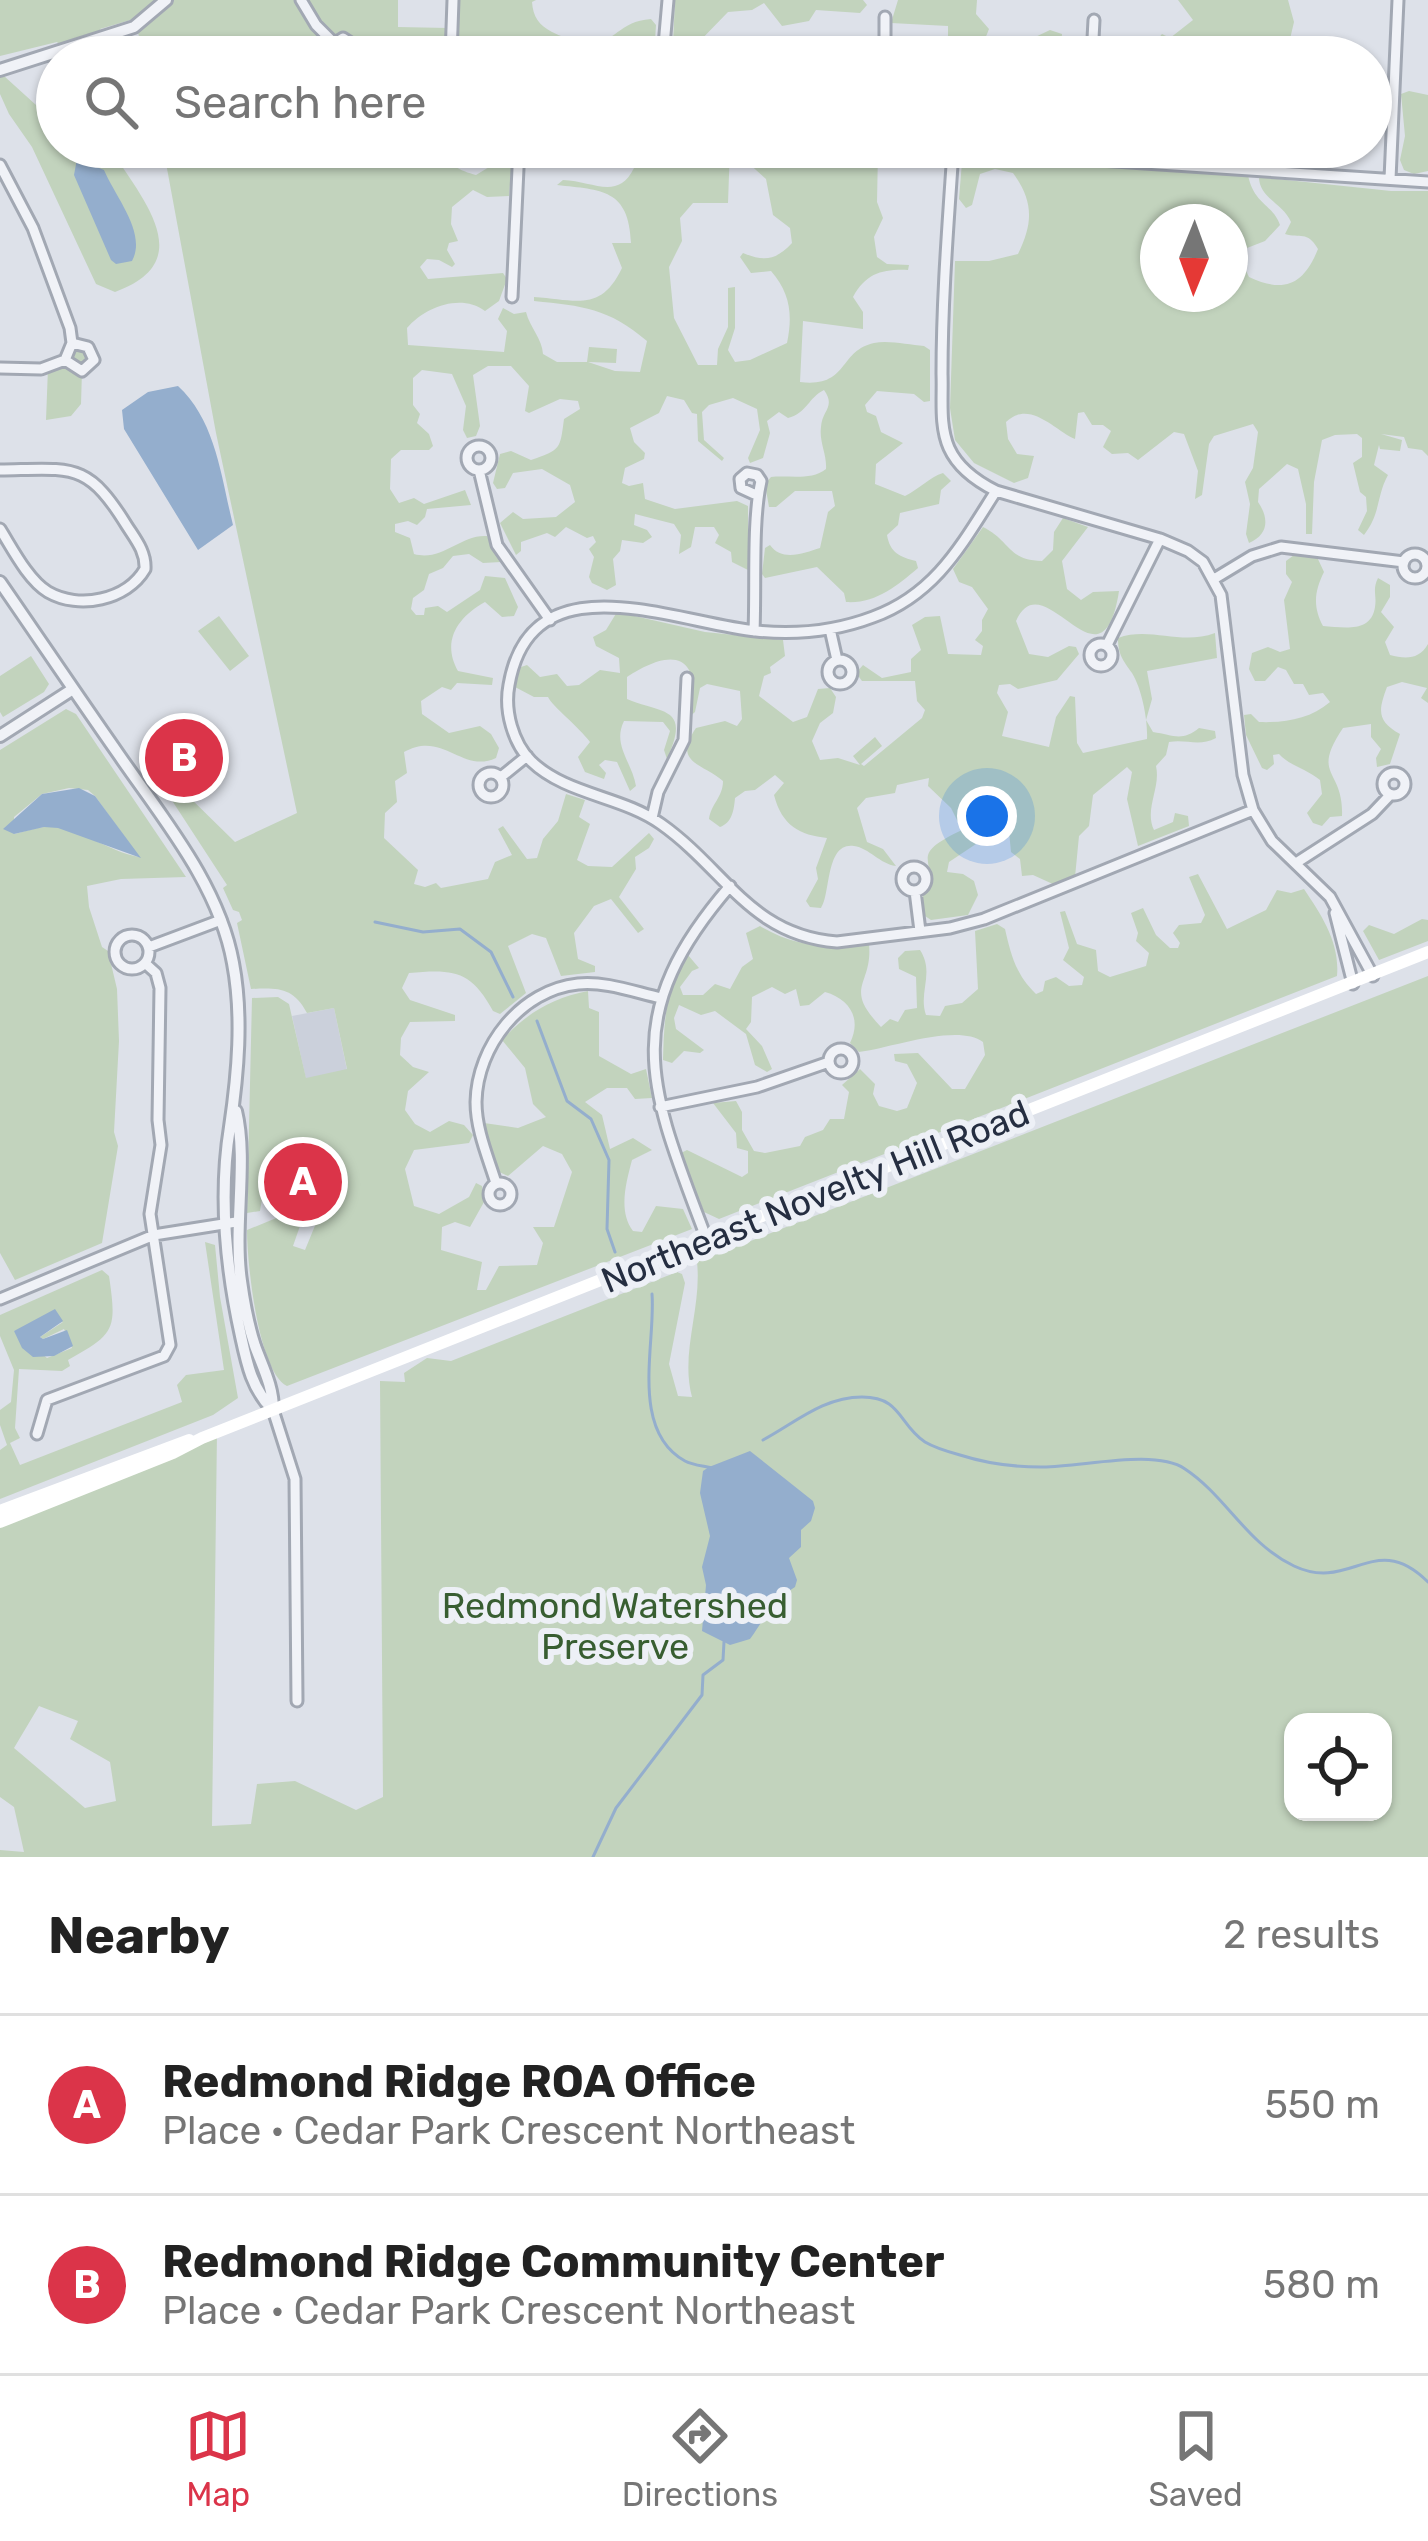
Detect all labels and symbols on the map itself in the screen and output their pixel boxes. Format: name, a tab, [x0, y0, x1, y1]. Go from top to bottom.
north arrow	[1140, 204, 1248, 312]
pin: B	[145, 713, 223, 803]
your location	[957, 786, 1017, 846]
street label: Northeast Novelty Hill Road	[595, 1091, 1035, 1302]
pin: A	[264, 1137, 342, 1227]
park label: Redmond Watershed Preserve	[442, 1584, 788, 1668]

